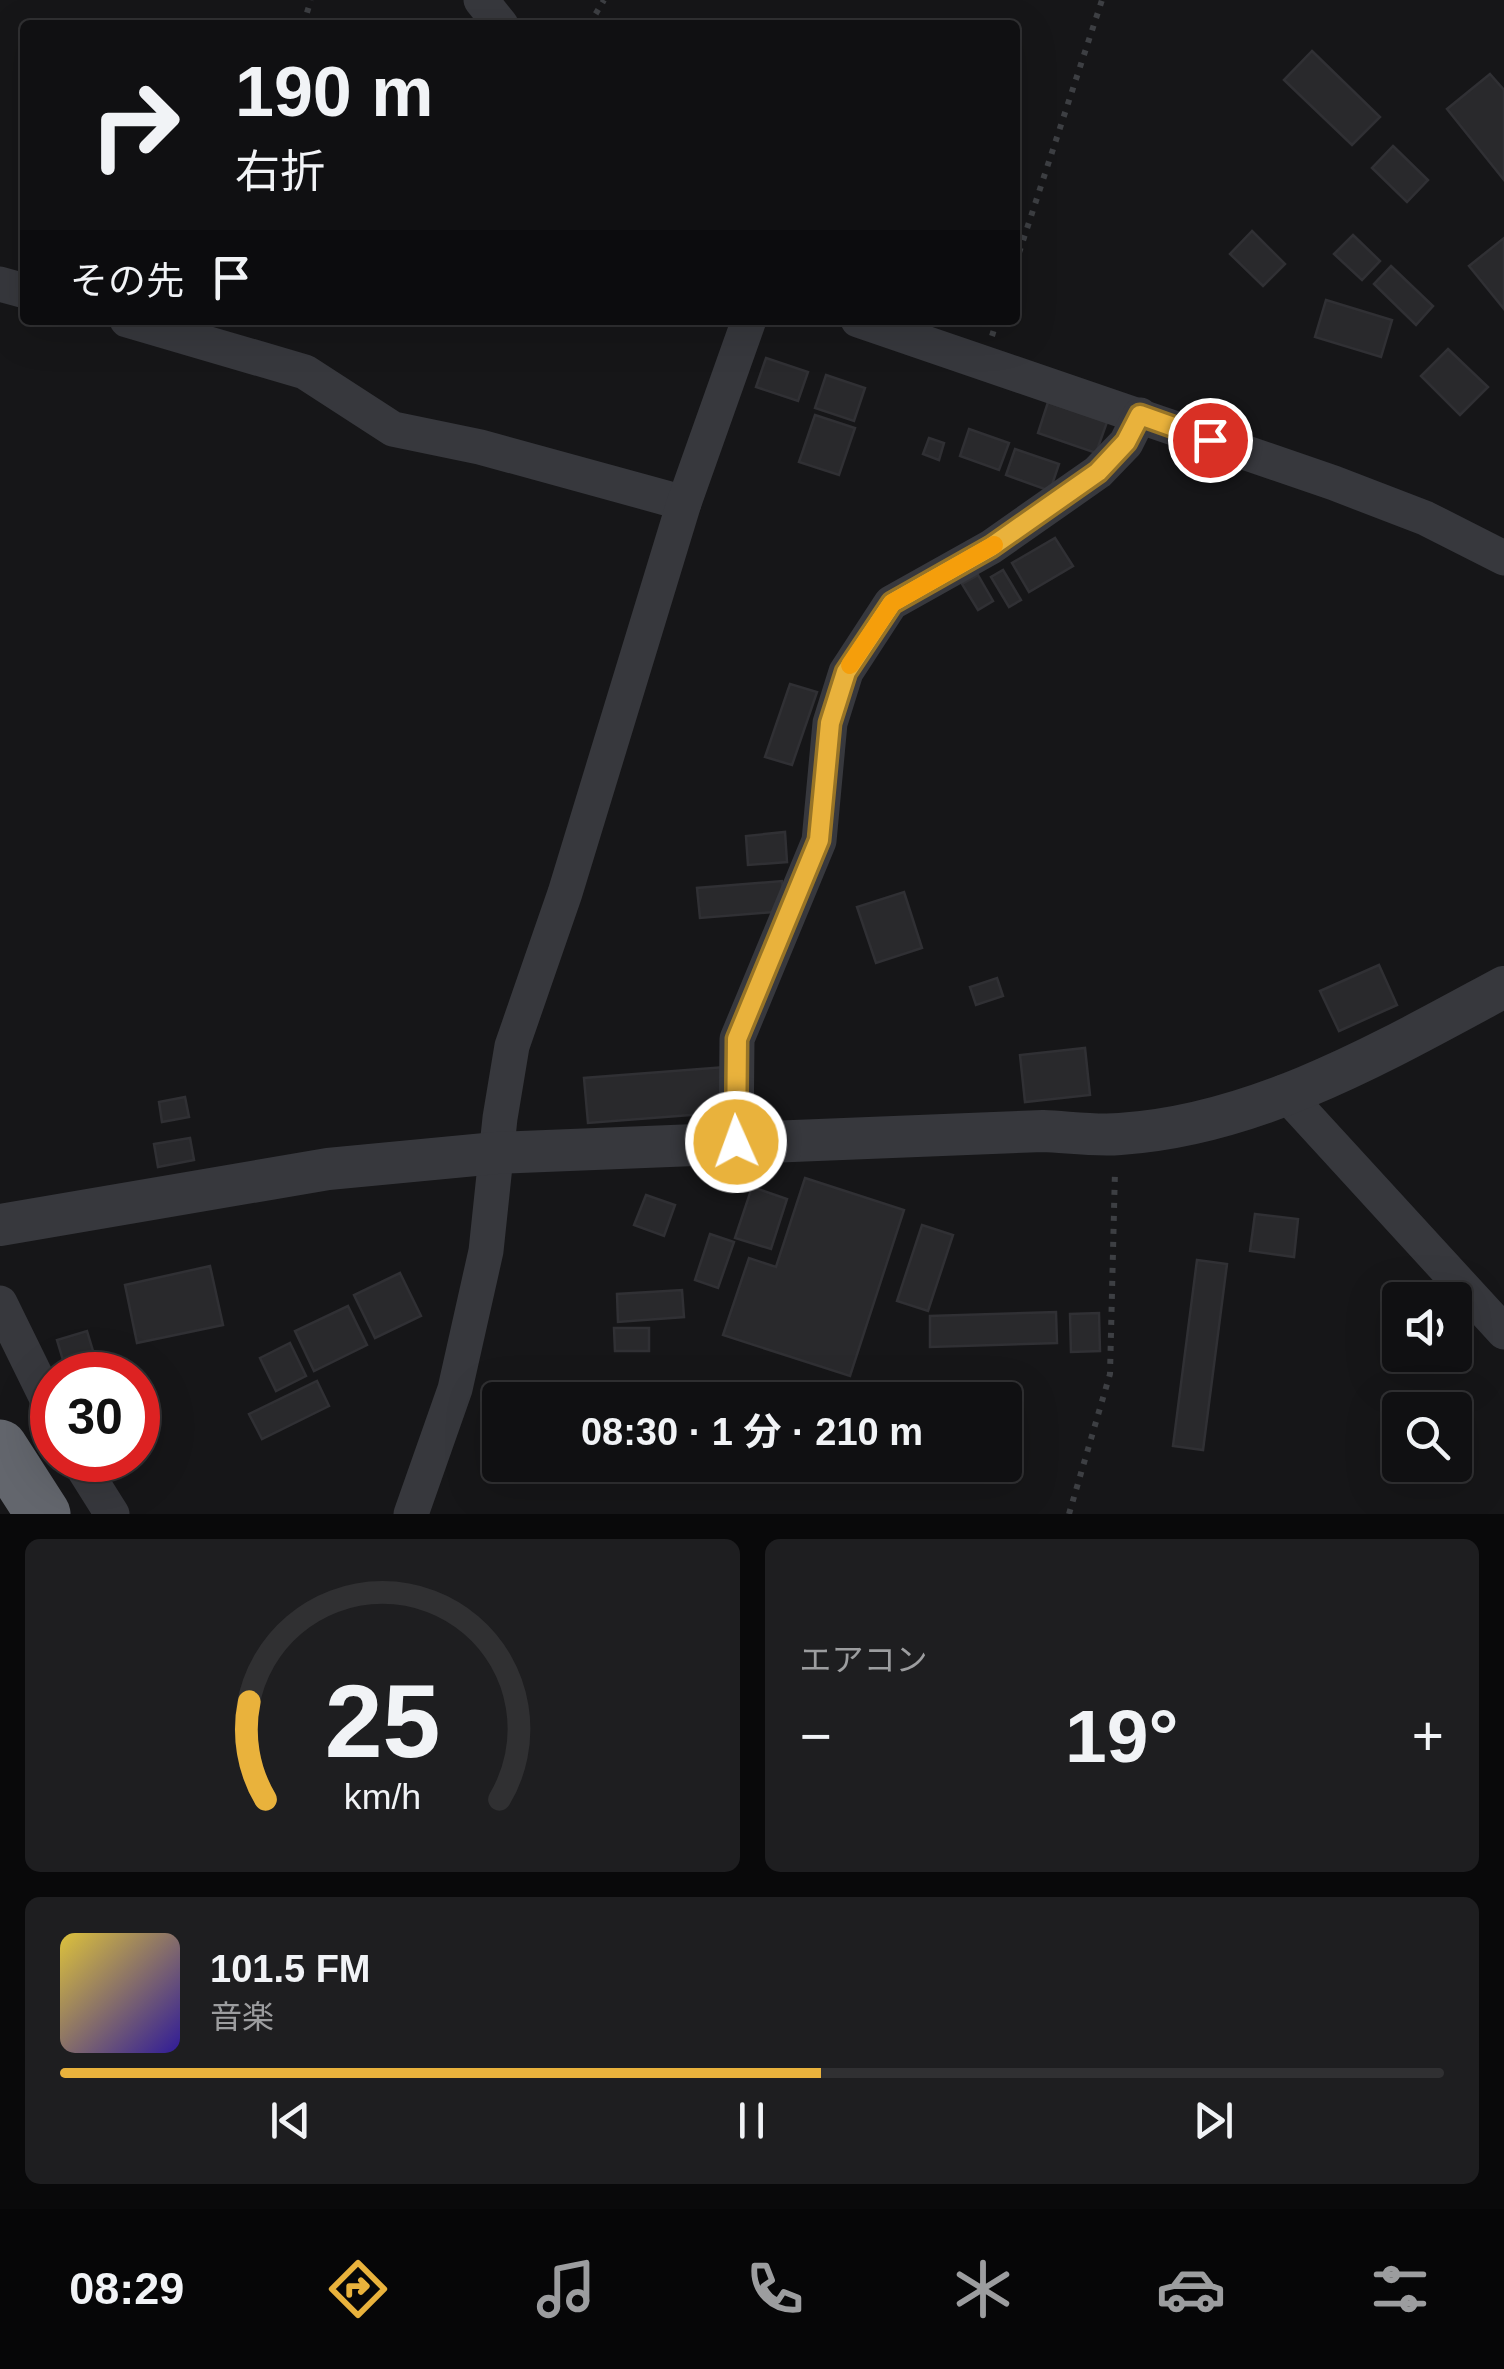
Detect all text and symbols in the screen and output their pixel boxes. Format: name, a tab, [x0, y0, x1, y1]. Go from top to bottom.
text: 190 m	[235, 53, 433, 131]
icon: right	[70, 60, 200, 190]
text: 右折	[235, 146, 325, 197]
icon: arrive	[204, 250, 259, 305]
text: その先	[70, 260, 184, 302]
pin	[1168, 398, 1253, 483]
icon: arrive	[1183, 413, 1238, 468]
position arrow	[684, 1090, 788, 1194]
map controls	[1382, 1282, 1472, 1482]
button: sound	[1382, 1282, 1472, 1372]
speed limit sign: 30	[30, 1352, 160, 1482]
button: search	[1382, 1392, 1472, 1482]
text: 08:30 · 1 分 · 210 m	[581, 1411, 923, 1453]
text: エアコン	[800, 1642, 928, 1678]
text: 25	[324, 1663, 440, 1779]
text: 19°	[1065, 1694, 1178, 1778]
text: −	[800, 1705, 832, 1767]
text: +	[1412, 1705, 1444, 1767]
text: km/h	[344, 1777, 421, 1817]
text: 101.5 FM	[210, 1948, 371, 1990]
text: 音楽	[210, 1999, 274, 2035]
icon: previous	[263, 2093, 318, 2148]
icon: pause	[724, 2093, 779, 2148]
icon: next	[1186, 2093, 1241, 2148]
icon: directions	[323, 2254, 393, 2324]
icon: music	[531, 2254, 601, 2324]
icon: phone	[740, 2254, 810, 2324]
icon: climate	[948, 2254, 1018, 2324]
icon: car	[1156, 2254, 1226, 2324]
icon: filters	[1365, 2254, 1435, 2324]
text: 08:29	[69, 2263, 184, 2314]

